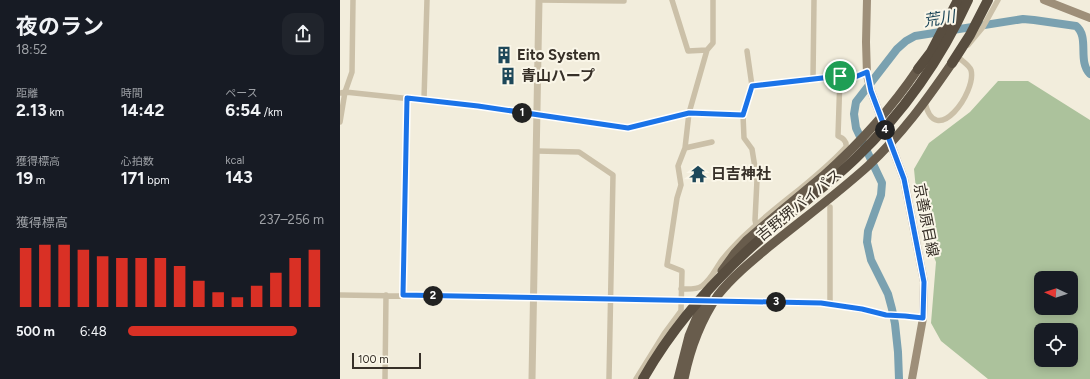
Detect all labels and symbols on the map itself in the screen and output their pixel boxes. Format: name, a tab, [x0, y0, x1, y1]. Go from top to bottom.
water label: 荒川	[922, 6, 958, 30]
building icon: Eito System	[494, 45, 514, 65]
place label: Eito System	[517, 46, 600, 64]
pin	[823, 59, 857, 93]
building icon: 青山ハープ	[498, 66, 518, 86]
place label: 青山ハープ	[521, 67, 595, 85]
pin: 1	[512, 103, 532, 123]
pin: 4	[875, 120, 895, 140]
temple icon: 日吉神社	[688, 164, 708, 184]
place label: 日吉神社	[711, 165, 771, 183]
street label: 吉野堺バイパス	[753, 165, 845, 245]
street label: 京善原目線	[910, 181, 942, 259]
north arrow	[1034, 271, 1078, 315]
pin: 2	[423, 286, 443, 306]
pin: 3	[766, 292, 786, 312]
scale bar	[352, 351, 421, 370]

